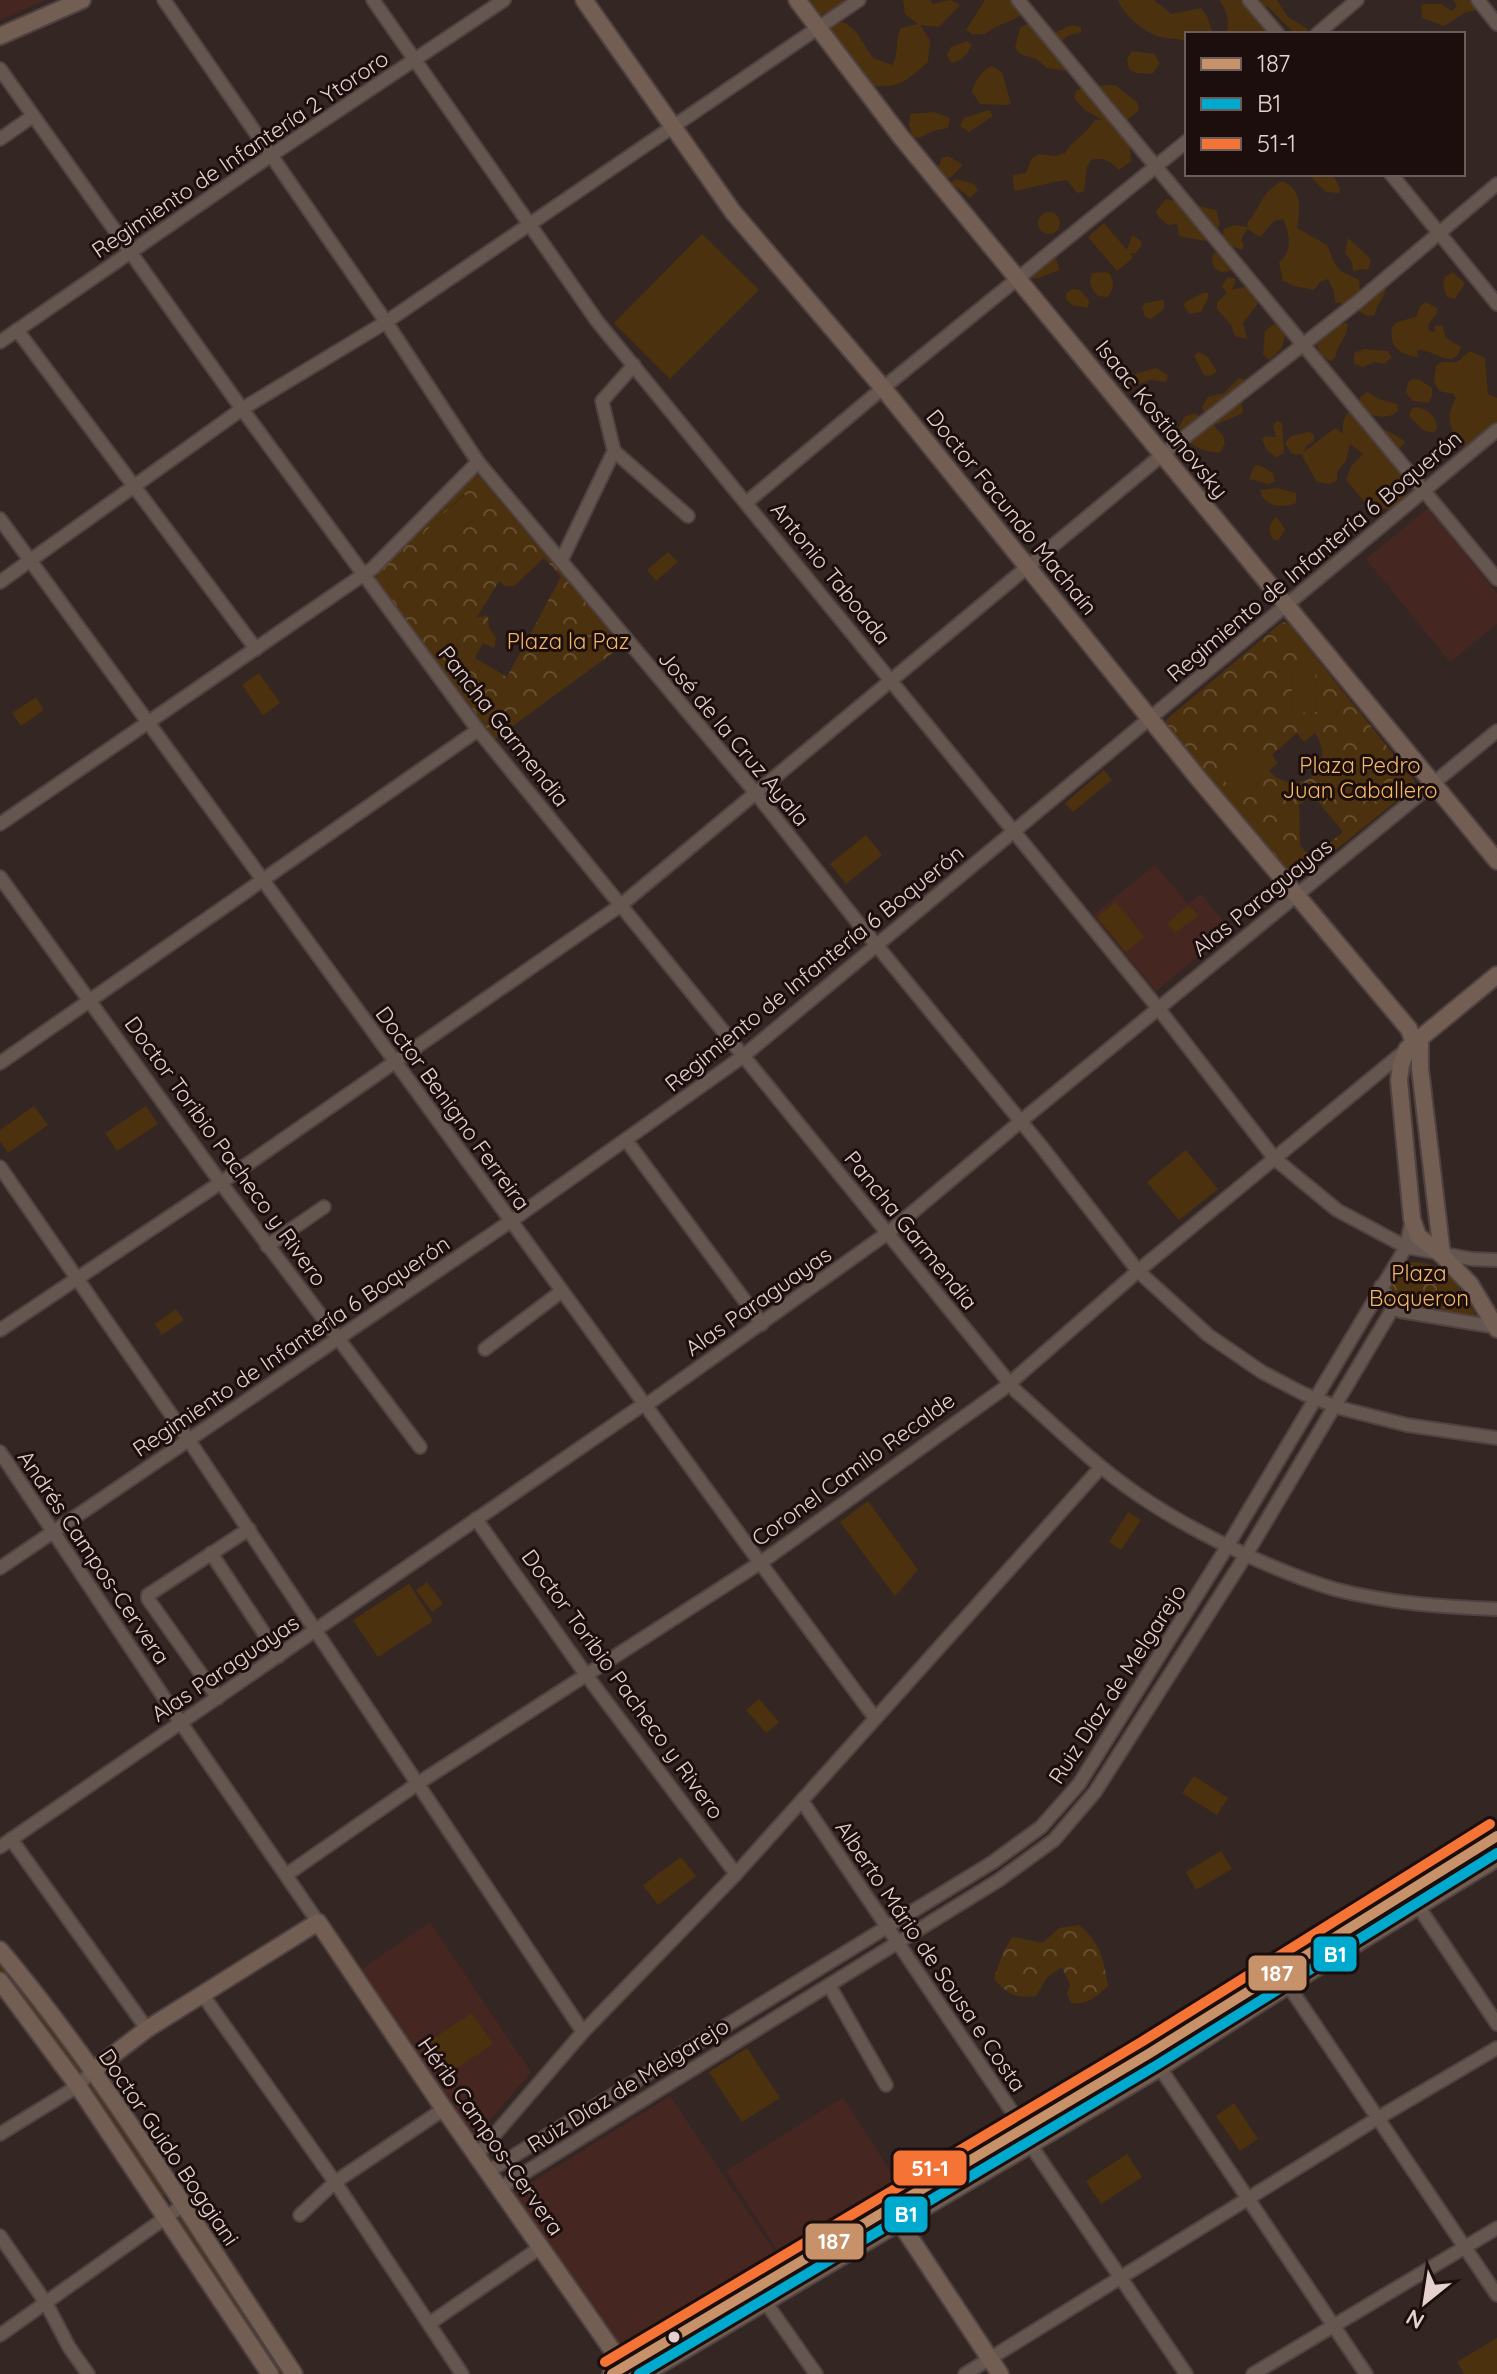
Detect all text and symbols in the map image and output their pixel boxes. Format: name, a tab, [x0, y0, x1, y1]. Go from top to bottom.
legend	[1185, 32, 1465, 176]
street label: Regimiento de Infantería 2 Ytororo	[86, 44, 394, 264]
text: 187	[1257, 48, 1290, 78]
text: B1	[1257, 88, 1282, 118]
text: 51-1	[1257, 128, 1296, 158]
street label: Isaac Kostianovsky	[1090, 334, 1234, 504]
street label: Doctor Facundo Machaín	[920, 403, 1104, 621]
street label: Regimiento de Infantería 6 Boquerón	[1161, 424, 1467, 688]
street label: Antonio Taboada	[765, 496, 897, 650]
park label: Plaza la Paz	[507, 627, 629, 655]
street label: Pancha Garmendia	[433, 640, 575, 812]
street label: José de la Cruz Ayala	[652, 645, 816, 831]
park label: Plaza Pedro Juan Caballero	[1282, 751, 1438, 804]
street label: Alas Paraguayas	[1186, 832, 1338, 962]
street label: Regimiento de Infantería 6 Boquerón	[659, 839, 969, 1097]
street label: Doctor Benigno Ferreira	[370, 1001, 536, 1215]
street label: Doctor Toribio Pacheco y Rivero	[119, 1011, 333, 1291]
street label: Pancha Garmendia	[838, 1145, 984, 1315]
street label: Regimiento de Infantería 6 Boquerón	[127, 1229, 455, 1463]
street label: Alas Paraguayas	[679, 1240, 837, 1362]
park label: Plaza Boqueron	[1369, 1259, 1469, 1312]
street label: Coronel Camilo Recalde	[746, 1386, 960, 1552]
street label: Andrés Campos-Cervera	[12, 1445, 176, 1669]
street label: Doctor Toribio Pacheco y Rivero	[516, 1544, 730, 1824]
street label: Ruiz Díaz de Melgarejo	[1042, 1579, 1192, 1789]
street label: Alas Paraguayas	[146, 1608, 304, 1728]
street label: Alberto Mário de Sousa e Costa	[830, 1815, 1032, 2097]
line badge: B1	[1312, 1935, 1358, 1973]
text: B1	[1324, 1940, 1346, 1968]
line badge: 187	[1247, 1954, 1308, 1992]
text: 187	[1261, 1959, 1293, 1987]
street label: Ruiz Díaz de Melgarejo	[522, 2012, 734, 2158]
street label: Hérib Campos-Cervera	[412, 2031, 570, 2241]
street label: Doctor Guido Boggiani	[93, 2043, 245, 2251]
line badge: 51-1	[892, 2149, 968, 2187]
text: 51-1	[911, 2154, 949, 2182]
line badge: B1	[883, 2195, 929, 2234]
text: B1	[895, 2200, 917, 2228]
line badge: 187	[804, 2222, 865, 2261]
text: 187	[818, 2227, 850, 2255]
north arrow	[1385, 2262, 1465, 2342]
text: N	[1401, 2303, 1429, 2335]
unlabelled marker	[666, 2329, 682, 2345]

